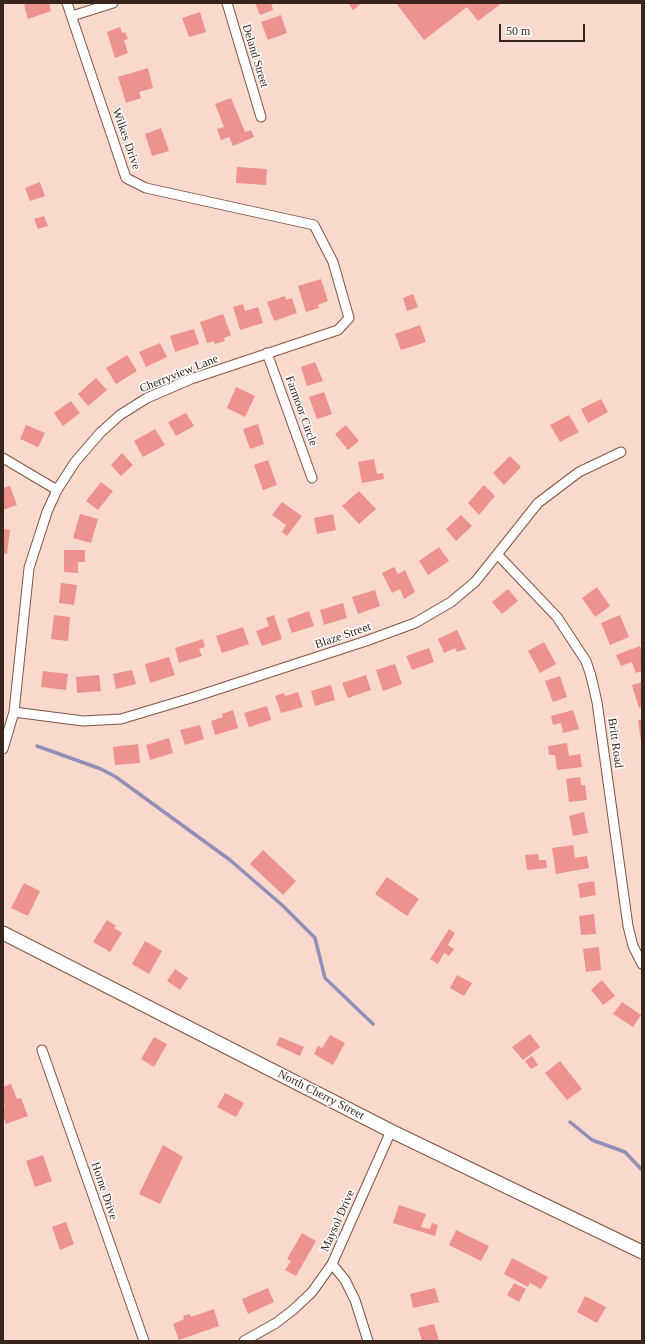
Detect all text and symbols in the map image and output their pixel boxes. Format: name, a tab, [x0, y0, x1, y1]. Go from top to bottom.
scale bar	[501, 16, 587, 42]
street label: Deland Street	[239, 23, 271, 89]
text: 50 m	[506, 24, 530, 38]
street label: Wilkes Drive	[109, 106, 143, 172]
street label: Cherryview Lane	[138, 352, 220, 396]
street label: Farmoor Circle	[282, 374, 320, 448]
street label: Blaze Street	[313, 620, 373, 652]
street label: Britt Road	[604, 717, 626, 769]
street label: North Cherry Street	[275, 1067, 367, 1123]
street label: Horne Drive	[87, 1160, 121, 1222]
street label: Maysol Drive	[318, 1188, 358, 1254]

